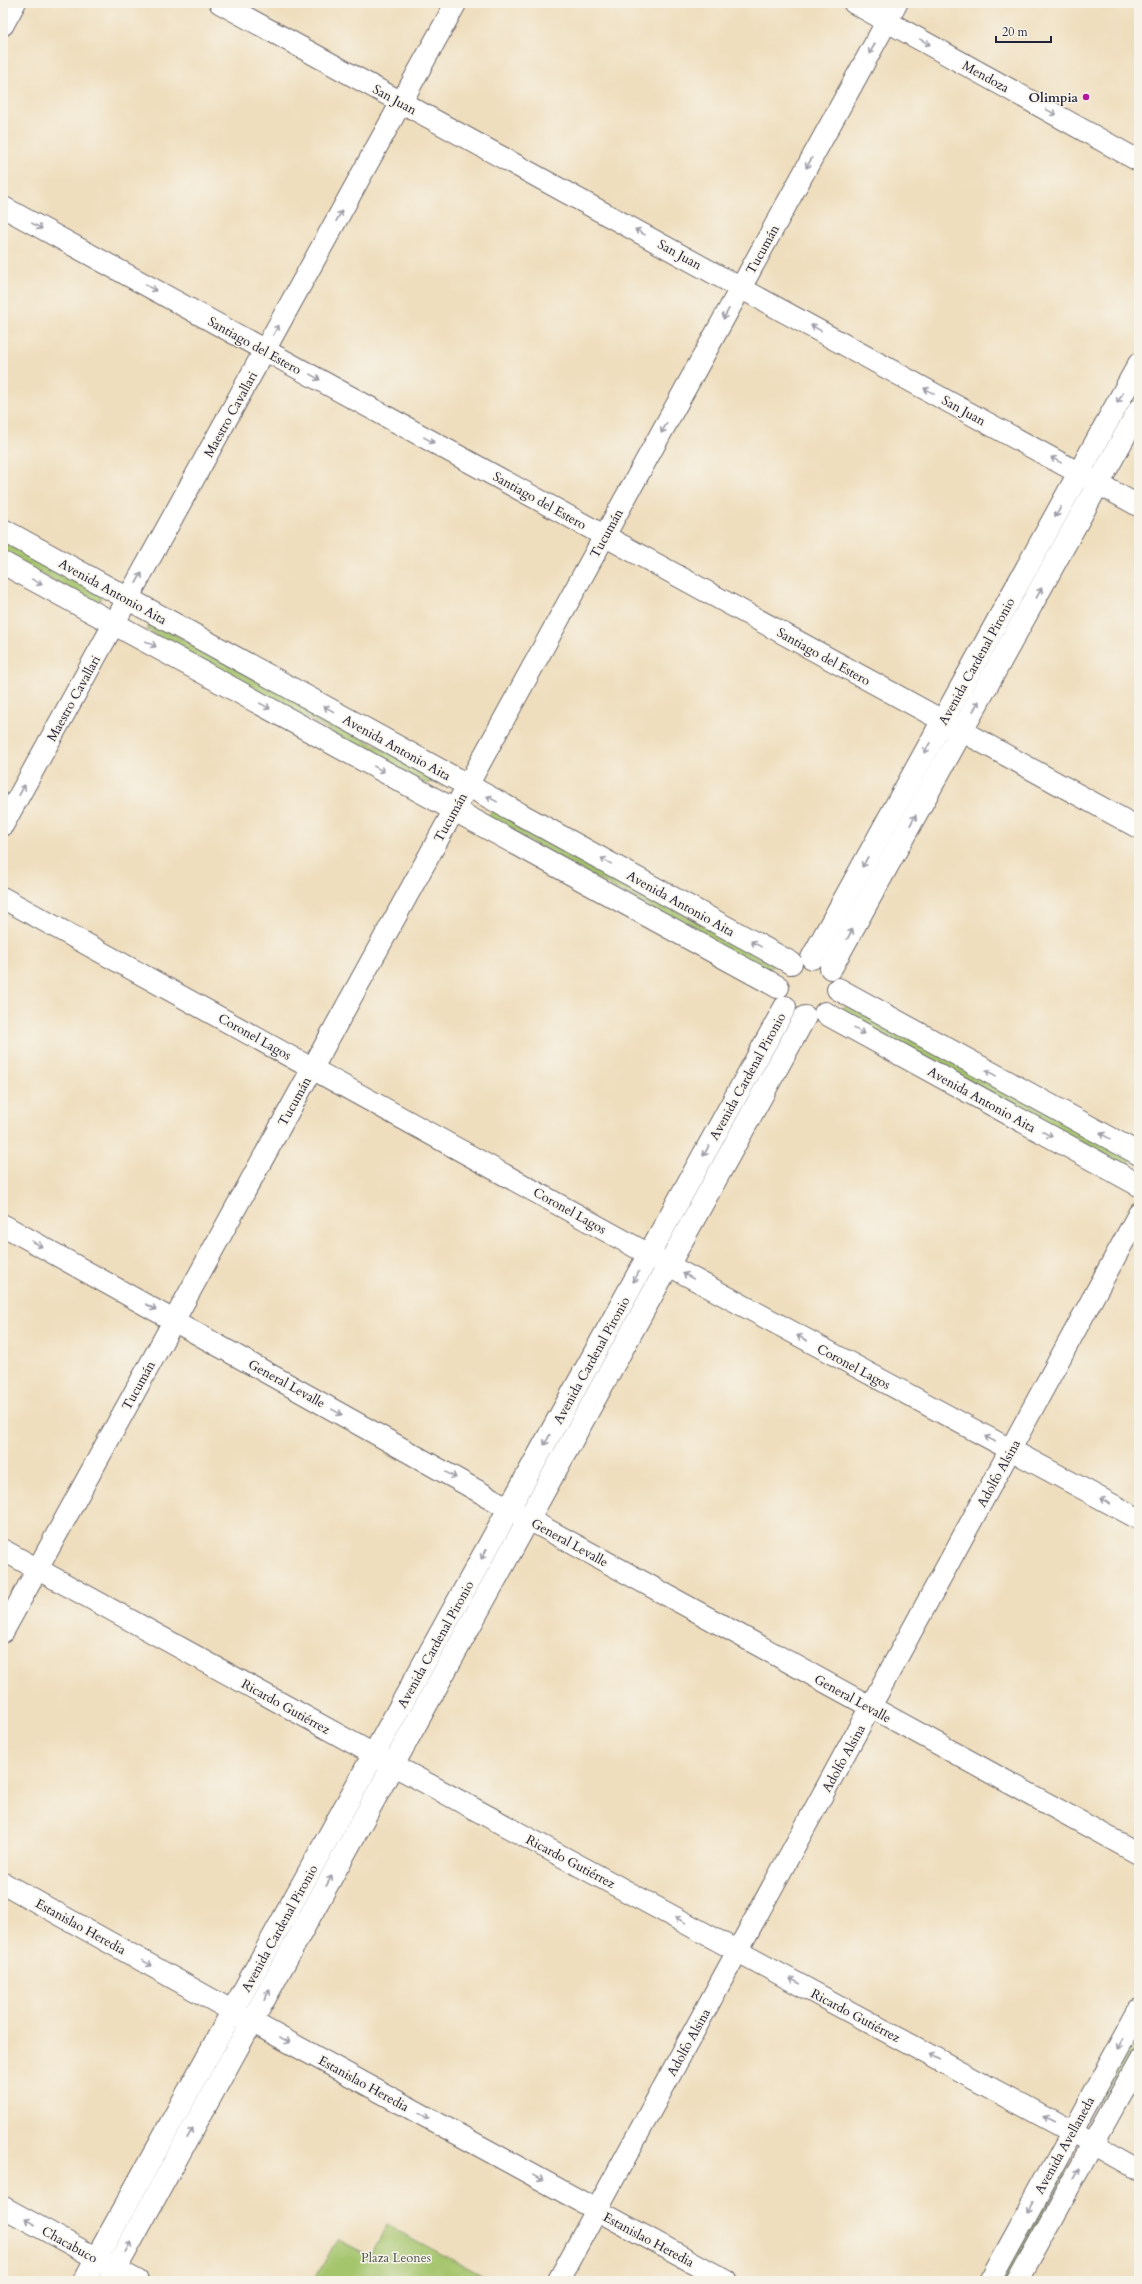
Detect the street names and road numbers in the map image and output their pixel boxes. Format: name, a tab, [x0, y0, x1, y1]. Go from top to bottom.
street label: Mendoza	[959, 57, 1012, 97]
street label: San Juan	[369, 80, 420, 120]
street label: Tucumán	[742, 221, 784, 277]
street label: San Juan	[654, 235, 705, 275]
street label: Santiago del Estero	[204, 313, 305, 379]
street label: Maestro Cavallari	[200, 368, 262, 461]
street label: San Juan	[938, 391, 989, 431]
street label: Santiago del Estero	[489, 468, 590, 534]
street label: Tucumán	[586, 505, 628, 561]
street label: Avenida Antonio Aita	[55, 555, 170, 629]
street label: Avenida Cardenal Pironio	[934, 595, 1019, 728]
street label: Santiago del Estero	[773, 624, 874, 690]
street label: Maestro Cavallari	[43, 652, 105, 745]
street label: Avenida Antonio Aita	[339, 711, 454, 785]
street label: Tucumán	[430, 789, 472, 845]
street label: Avenida Antonio Aita	[623, 867, 738, 941]
street label: Coronel Lagos	[215, 1009, 294, 1064]
street label: Avenida Cardenal Pironio	[705, 1010, 790, 1143]
street label: Avenida Antonio Aita	[924, 1063, 1039, 1137]
street label: Tucumán	[274, 1073, 316, 1129]
street label: Coronel Lagos	[530, 1183, 609, 1238]
street label: Avenida Cardenal Pironio	[549, 1294, 634, 1427]
street label: Coronel Lagos	[814, 1340, 894, 1394]
street label: General Levalle	[245, 1355, 328, 1412]
street label: Tucumán	[118, 1357, 160, 1413]
street label: Adolfo Alsina	[973, 1436, 1025, 1510]
street label: General Levalle	[528, 1514, 611, 1571]
street label: Avenida Cardenal Pironio	[393, 1578, 478, 1711]
street label: General Levalle	[811, 1670, 894, 1727]
street label: Ricardo Gutiérrez	[238, 1675, 333, 1739]
street label: Adolfo Alsina	[818, 1721, 870, 1795]
street label: Ricardo Gutiérrez	[523, 1831, 618, 1893]
street label: Avenida Cardenal Pironio	[237, 1862, 322, 1995]
street label: Estanislao Heredia	[32, 1895, 129, 1959]
street label: Ricardo Gutiérrez	[808, 1985, 903, 2047]
street label: Adolfo Alsina	[663, 2005, 715, 2079]
street label: Estanislao Heredia	[315, 2052, 412, 2116]
street label: Avenida Avellaneda	[1031, 2093, 1099, 2197]
street label: Estanislao Heredia	[600, 2208, 697, 2272]
street label: Chacabuco	[38, 2222, 101, 2268]

